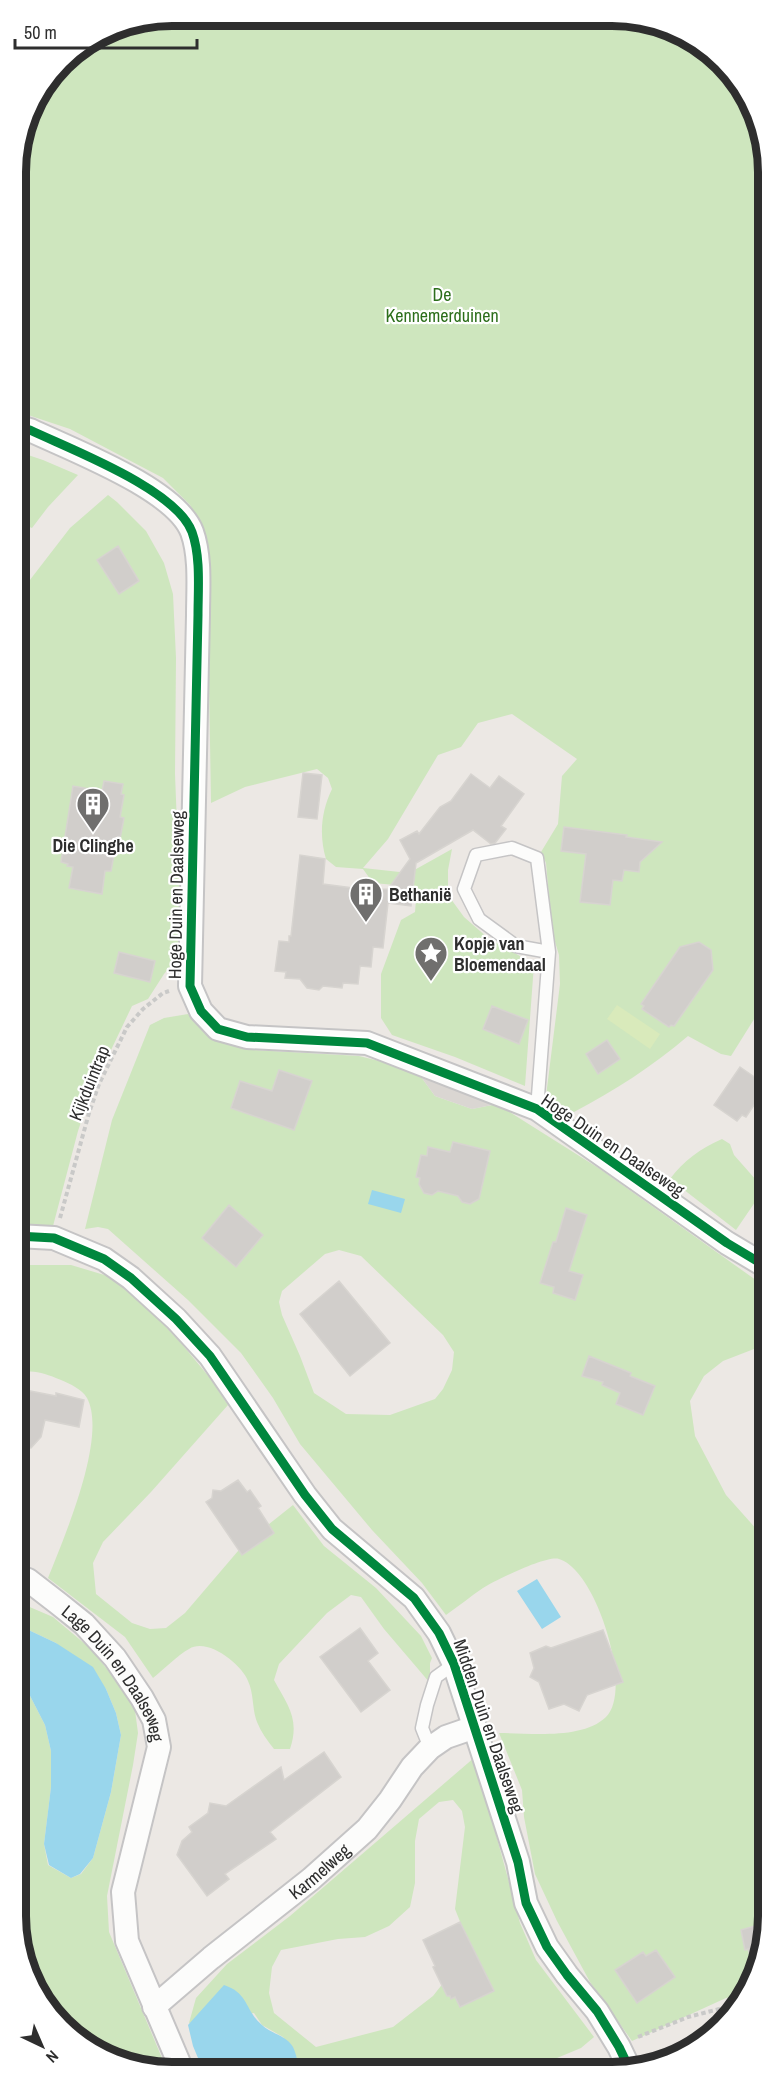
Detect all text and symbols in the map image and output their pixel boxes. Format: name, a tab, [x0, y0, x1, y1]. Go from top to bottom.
scale bar	[15, 12, 196, 50]
text: 50 m	[24, 20, 57, 45]
park label: De Kennemerduinen	[385, 282, 499, 328]
building icon: Die Clinghe	[75, 786, 111, 833]
street label: Hoge Duin en Daalseweg	[162, 810, 190, 979]
place label: Die Clinghe	[52, 833, 134, 858]
building icon: Bethanië	[348, 876, 384, 923]
place label: Bethanië	[389, 882, 451, 907]
place label: Kopje van Bloemendaal	[454, 931, 546, 977]
place icon: Kopje van Bloemendaal	[413, 935, 449, 982]
street label: Kijkduintrap	[63, 1042, 115, 1124]
street label: Hoge Duin en Daalseweg	[536, 1088, 690, 1203]
street label: Lage Duin en Daalseweg	[57, 1599, 170, 1744]
street label: Midden Duin en Daalseweg	[448, 1636, 531, 1817]
street label: Karmelweg	[283, 1837, 356, 1905]
north arrow	[12, 2016, 72, 2076]
text: N	[41, 2046, 63, 2068]

